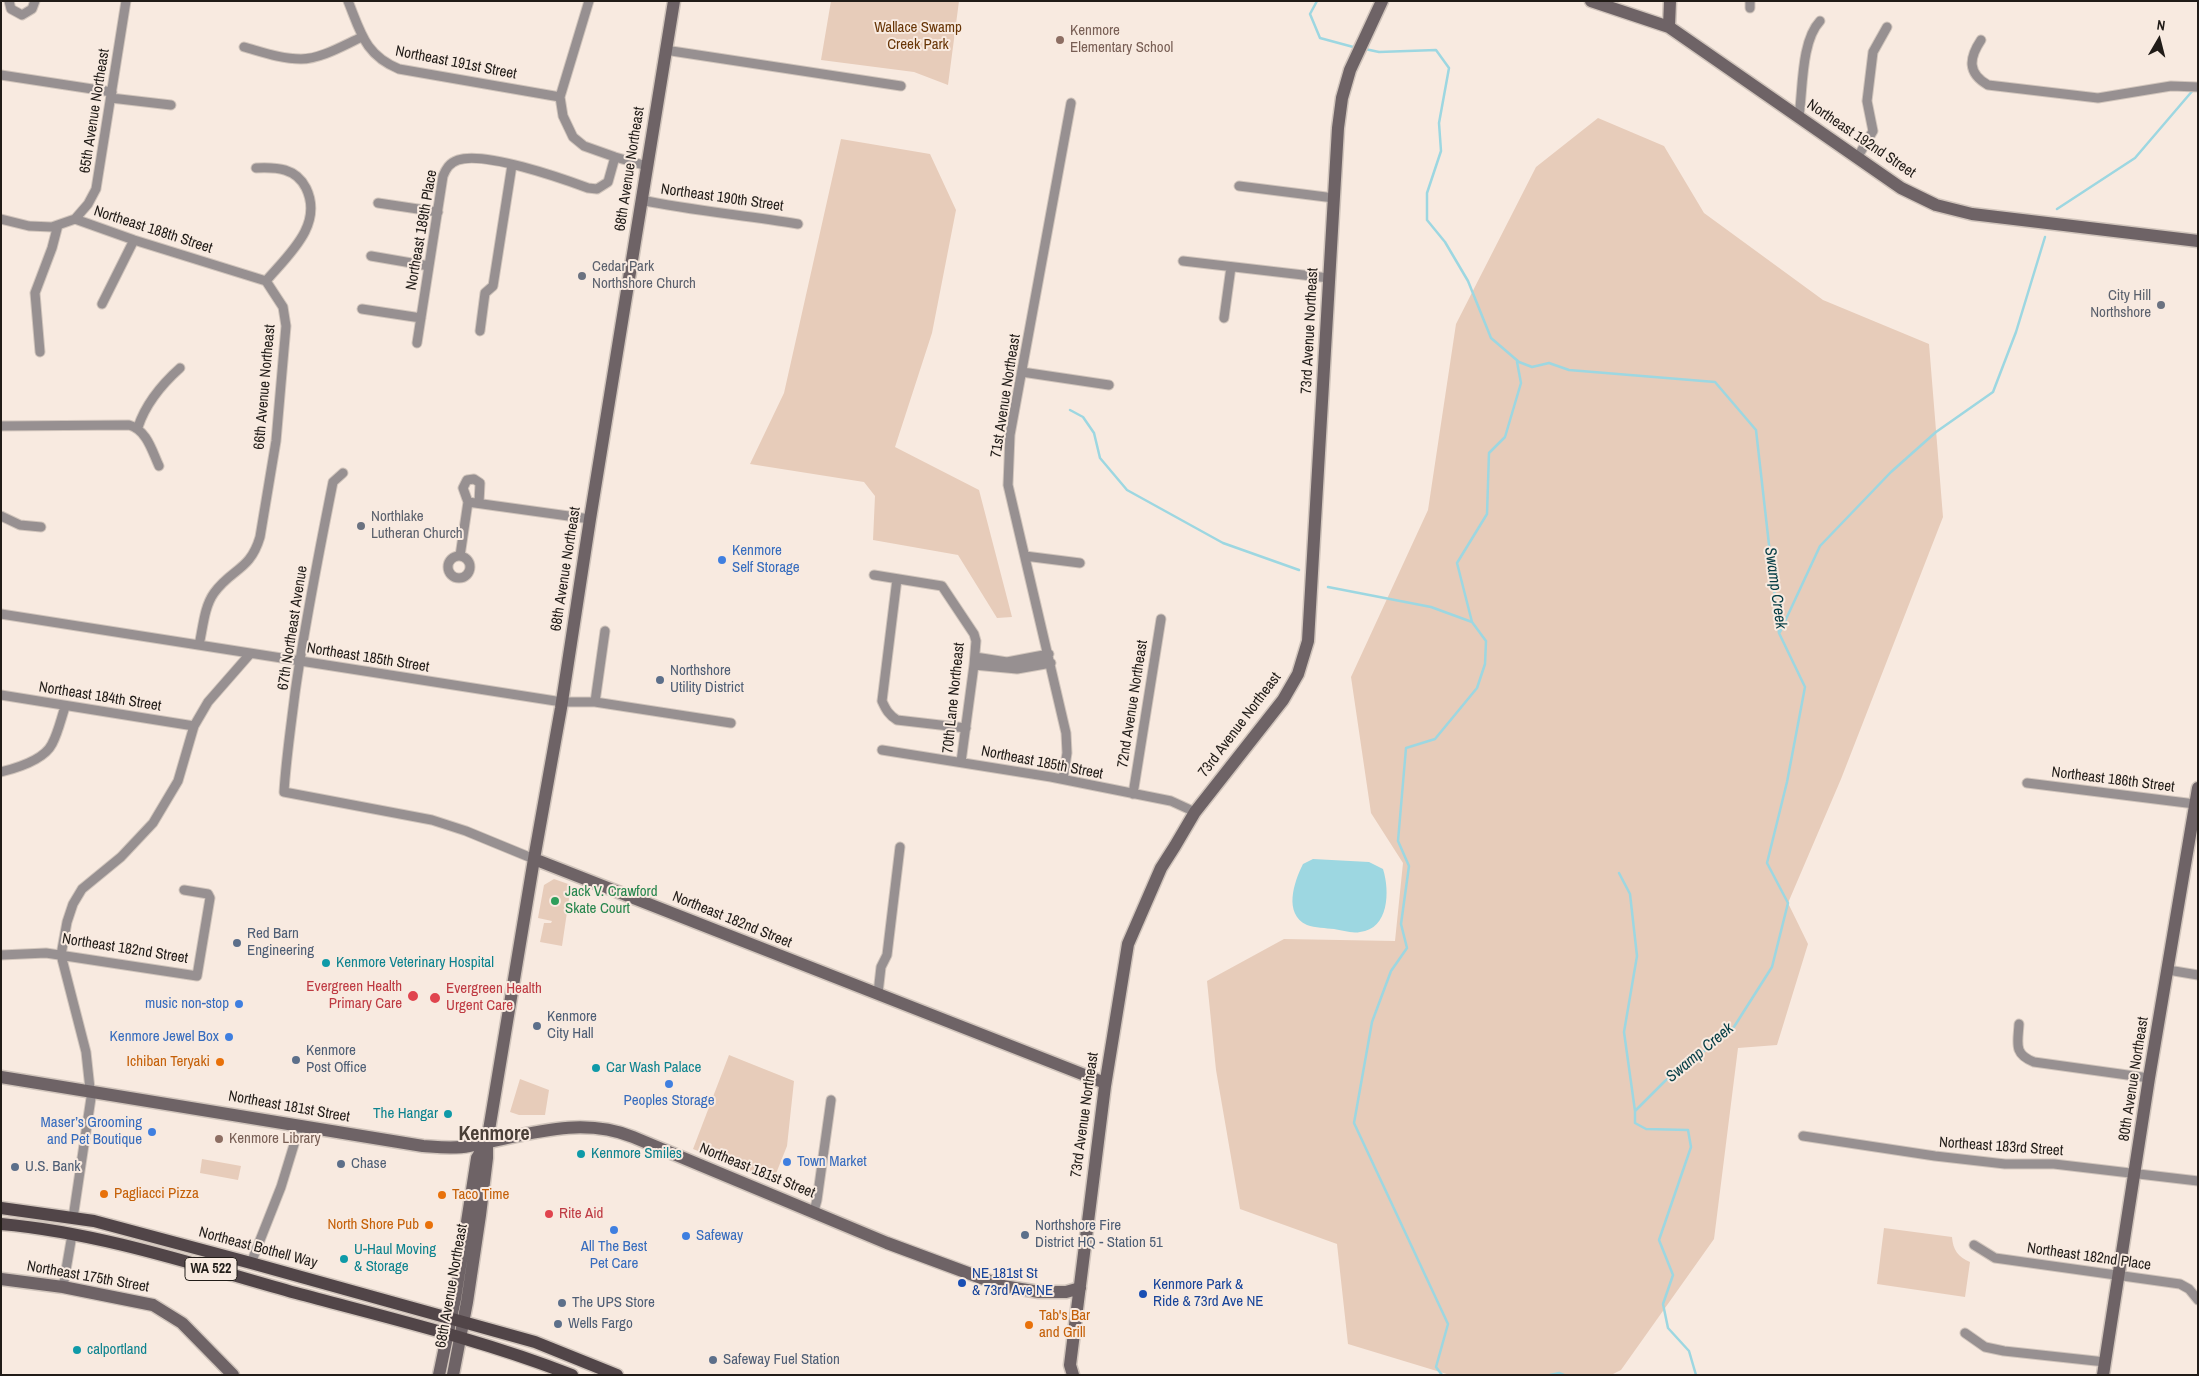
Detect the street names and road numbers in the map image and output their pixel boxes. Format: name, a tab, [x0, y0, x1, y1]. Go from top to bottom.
street label: Northeast 191st Street	[394, 42, 518, 84]
street label: 65th Avenue Northeast	[76, 48, 114, 174]
street label: Northeast 192nd Street	[1803, 96, 1919, 182]
street label: 68th Avenue Northeast	[611, 106, 649, 232]
street label: Northeast 189th Place	[403, 169, 441, 291]
street label: Northeast 190th Street	[659, 180, 785, 216]
street label: Northeast 188th Street	[91, 202, 215, 258]
street label: 73rd Avenue Northeast	[1298, 267, 1322, 395]
street label: 66th Avenue Northeast	[251, 324, 279, 450]
street label: 71st Avenue Northeast	[987, 333, 1025, 459]
street label: 68th Avenue Northeast	[547, 506, 585, 632]
street label: 67th Northeast Avenue	[274, 565, 312, 691]
street label: Northeast 185th Street	[305, 639, 431, 677]
street label: 72nd Avenue Northeast	[1114, 639, 1152, 769]
street label: 70th Lane Northeast	[939, 642, 969, 754]
street label: 73rd Avenue Northeast	[1195, 669, 1285, 781]
street label: Northeast 184th Street	[37, 678, 163, 716]
street label: Northeast 185th Street	[980, 742, 1104, 784]
street label: Northeast 186th Street	[2050, 764, 2176, 796]
street label: Northeast 182nd Street	[670, 888, 794, 952]
street label: Northeast 182nd Street	[61, 930, 189, 968]
street label: 80th Avenue Northeast	[2115, 1016, 2153, 1142]
street label: 73rd Avenue Northeast	[1067, 1051, 1103, 1179]
street label: Northeast 181st Street	[227, 1087, 351, 1127]
street label: Northeast 183rd Street	[1938, 1134, 2064, 1160]
street label: Northeast 181st Street	[697, 1140, 817, 1202]
street label: 68th Avenue Northeast	[432, 1223, 472, 1349]
street label: Northeast Bothell Way	[197, 1224, 319, 1272]
street label: Northeast 182nd Place	[2026, 1239, 2152, 1275]
street label: Northeast 175th Street	[25, 1257, 151, 1297]
road number: WA 522	[185, 1258, 237, 1280]

